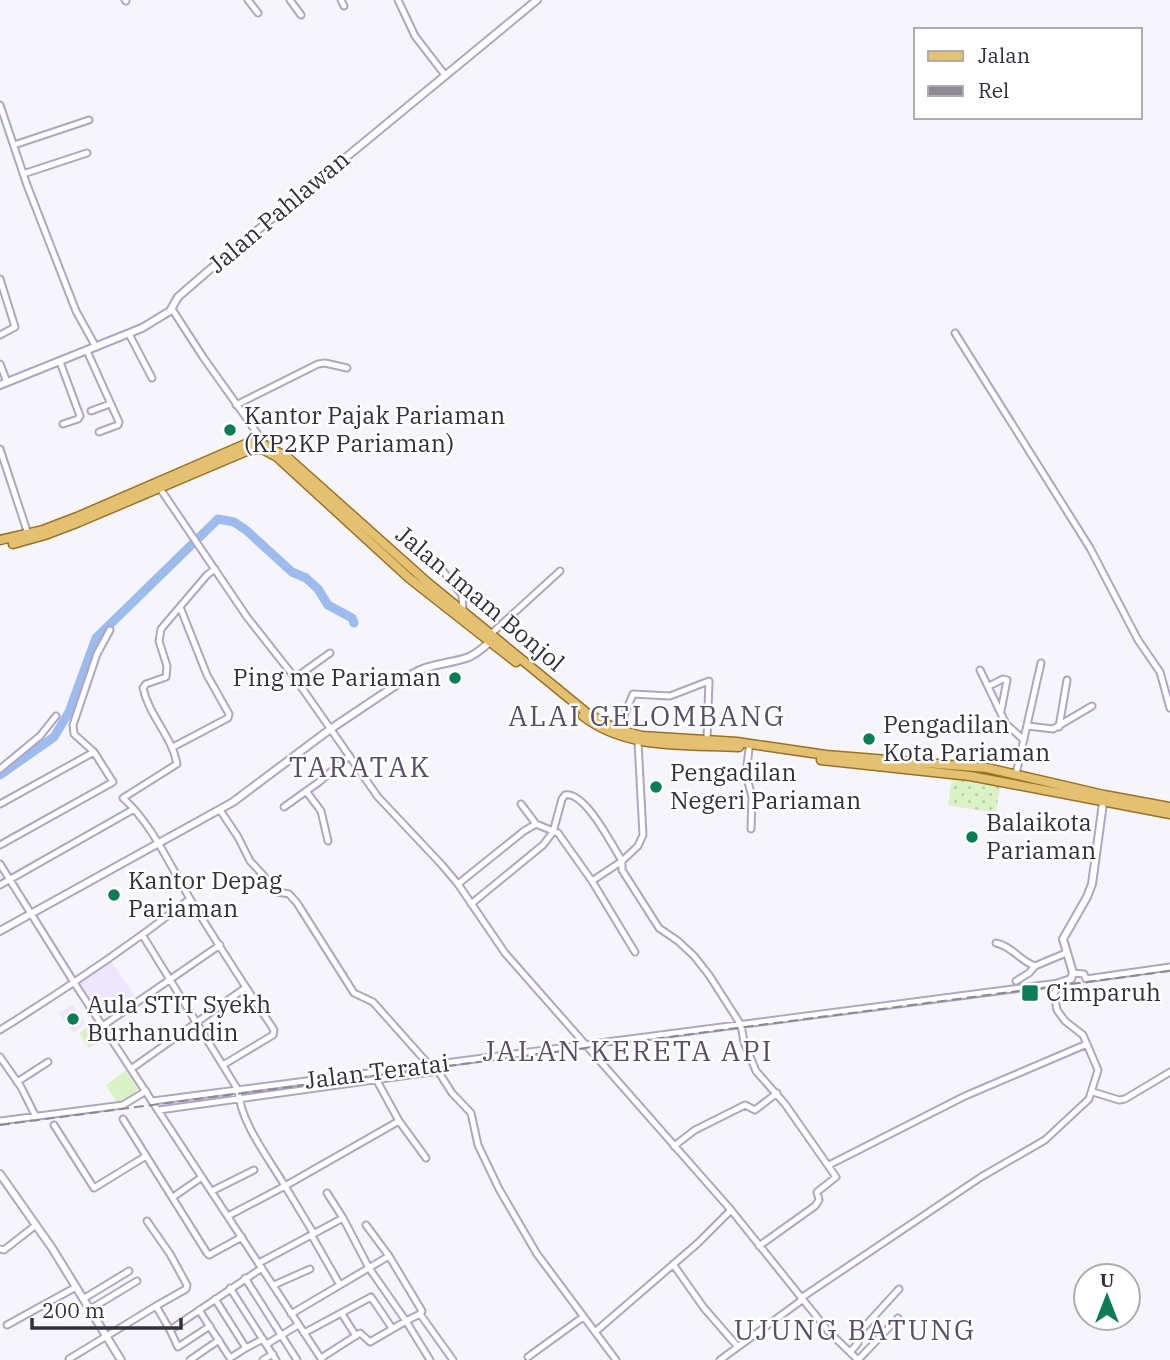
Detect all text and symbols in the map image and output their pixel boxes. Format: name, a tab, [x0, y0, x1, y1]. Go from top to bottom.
legend	[914, 28, 1142, 119]
text: Jalan	[978, 41, 1030, 69]
text: Rel	[978, 76, 1009, 104]
street label: Jalan Pahlawan	[201, 143, 356, 280]
place label: Kantor Pajak Pariaman (KP2KP Pariaman)	[244, 399, 505, 459]
marker: Kantor Pajak Pariaman (KP2KP Pariaman)	[222, 422, 238, 438]
street label: Jalan Imam Bonjol	[390, 518, 572, 678]
place label: Ping me Pariaman	[233, 661, 441, 693]
marker: Ping me Pariaman	[447, 670, 463, 686]
district label: ALAI GELOMBANG	[508, 697, 786, 734]
place label: Pengadilan Kota Pariaman	[883, 708, 1050, 768]
marker: Pengadilan Kota Pariaman	[861, 731, 877, 747]
district label: TARATAK	[289, 748, 431, 785]
place label: Pengadilan Negeri Pariaman	[670, 756, 861, 816]
marker: Pengadilan Negeri Pariaman	[648, 779, 664, 795]
place label: Balaikota Pariaman	[986, 806, 1096, 866]
marker: Balaikota Pariaman	[964, 829, 980, 845]
place label: Kantor Depag Pariaman	[128, 864, 282, 924]
marker: Kantor Depag Pariaman	[106, 887, 122, 903]
place label: Cimparuh	[1046, 976, 1161, 1008]
marker: Cimparuh	[1020, 983, 1040, 1003]
place label: Aula STIT Syekh Burhanuddin	[87, 988, 271, 1048]
marker: Aula STIT Syekh Burhanuddin	[65, 1011, 81, 1027]
district label: JALAN KERETA API	[482, 1032, 774, 1069]
street label: Jalan Teratai	[303, 1046, 451, 1096]
north arrow	[1072, 1262, 1142, 1332]
text: U	[1100, 1268, 1114, 1292]
scale bar	[32, 1286, 180, 1330]
text: 200 m	[42, 1296, 105, 1324]
district label: UJUNG BATUNG	[734, 1311, 976, 1348]

